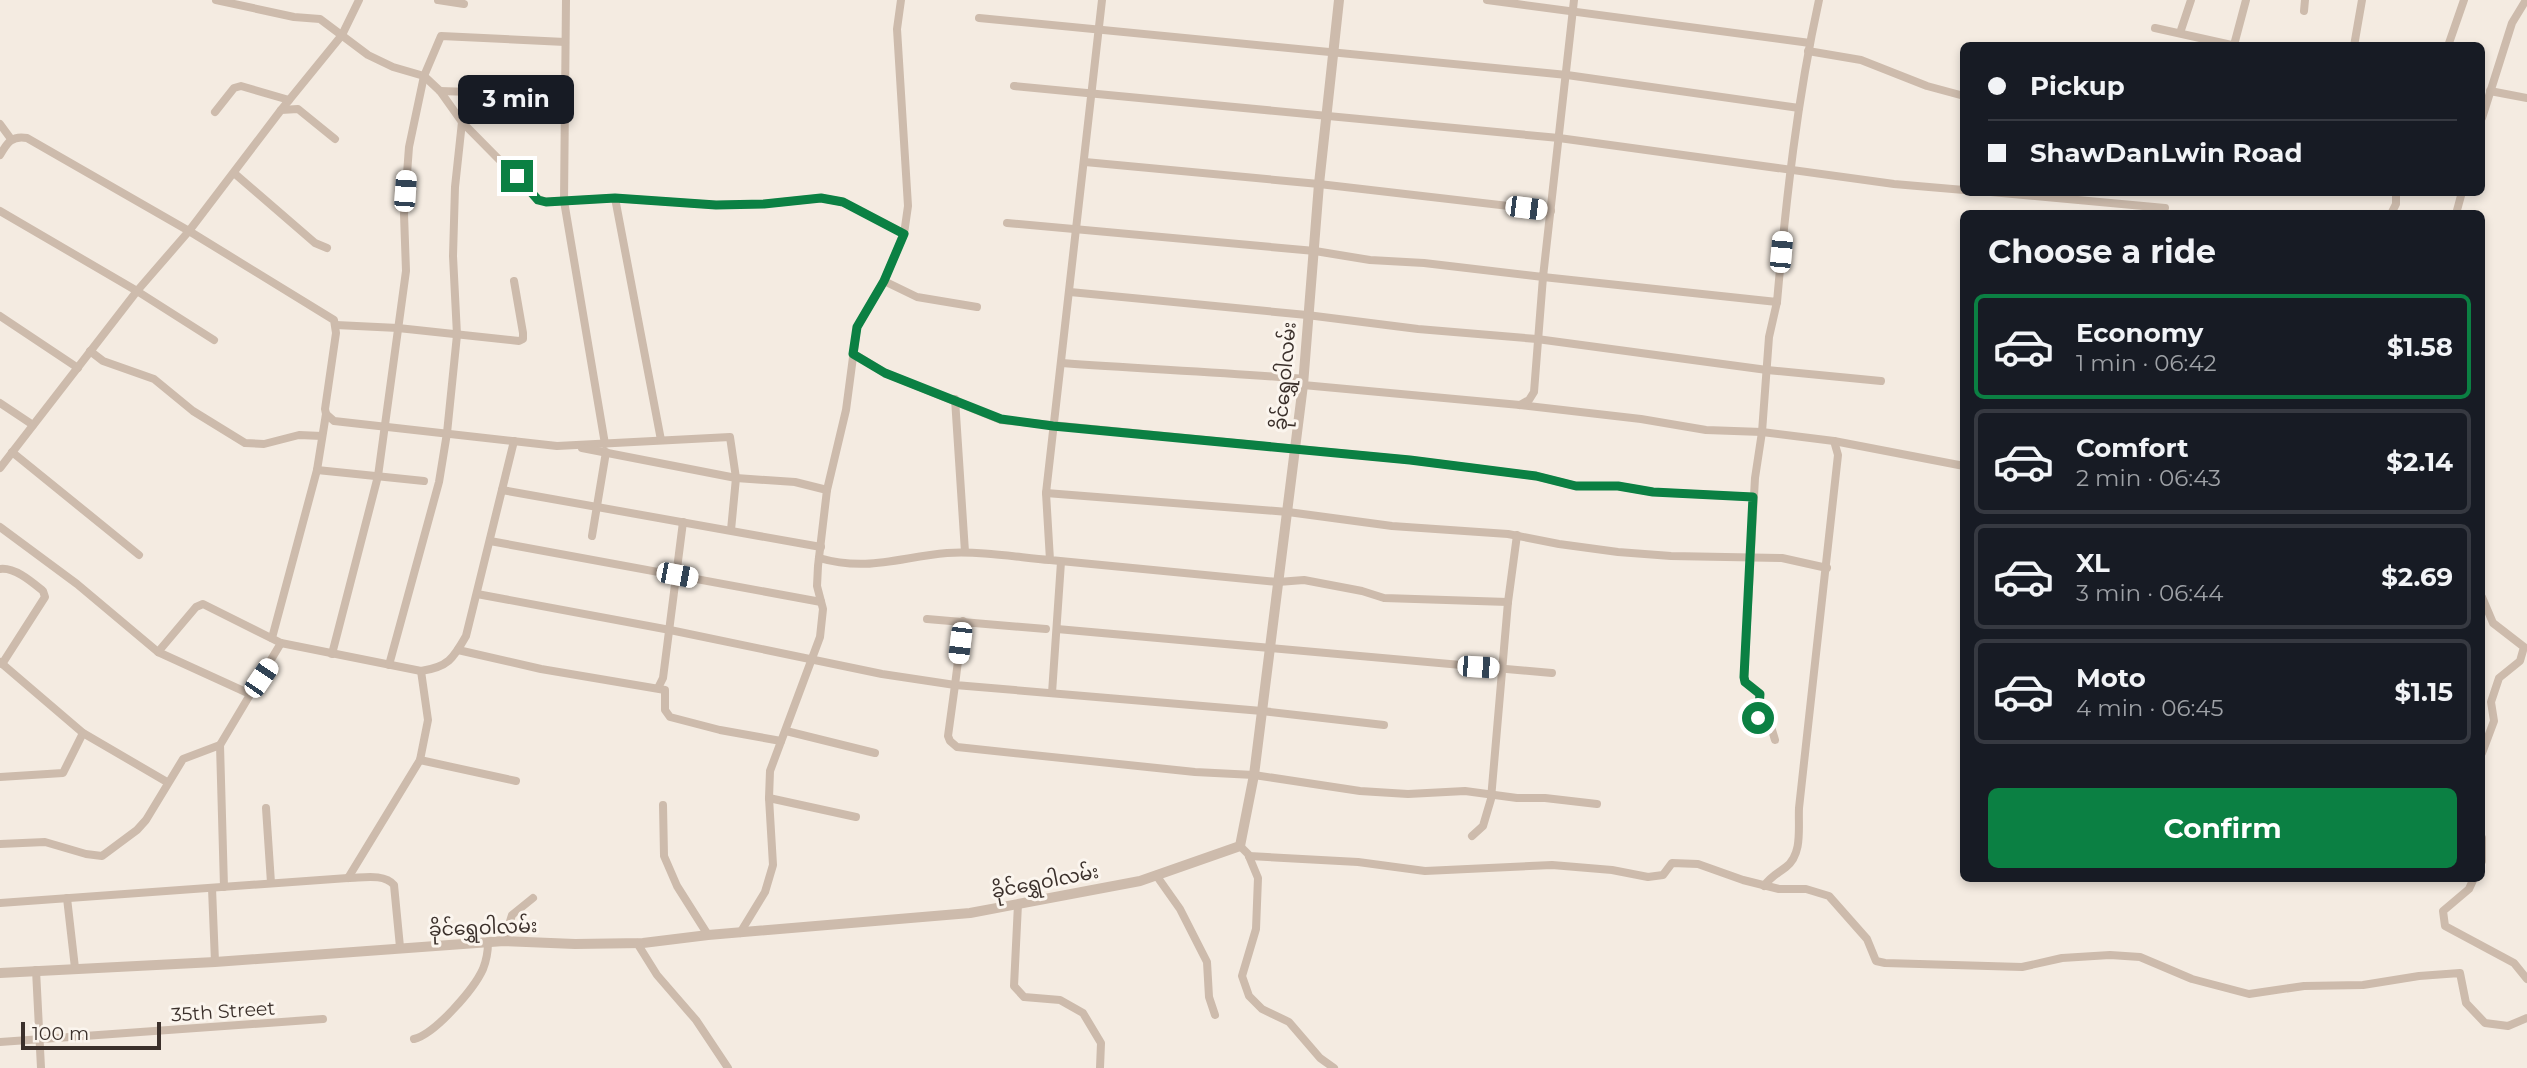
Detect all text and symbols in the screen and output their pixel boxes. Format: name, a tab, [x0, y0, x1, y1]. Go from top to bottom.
text: Pickup	[2030, 70, 2125, 102]
callout: 3 min	[459, 74, 575, 124]
text: 3 min	[482, 85, 550, 113]
text: ShawDanLwin Road	[2030, 137, 2302, 169]
route end	[501, 160, 533, 192]
car	[394, 169, 417, 213]
car	[1504, 195, 1549, 221]
car	[1769, 230, 1794, 274]
text: Choose a ride	[1988, 232, 2216, 271]
icon: car	[1992, 315, 2055, 378]
text: Economy	[2076, 317, 2203, 349]
street label: ခိုင်ရွှေဝါလမ်း	[1265, 321, 1306, 432]
text: $1.58	[2387, 331, 2453, 363]
text: 1 min · 06:42	[2076, 349, 2217, 377]
icon: car	[1992, 430, 2055, 493]
text: Comfort	[2076, 432, 2188, 464]
text: $2.14	[2386, 446, 2453, 478]
text: 2 min · 06:43	[2076, 464, 2221, 492]
icon: car	[1992, 545, 2055, 608]
text: XL	[2076, 547, 2110, 579]
car	[655, 561, 700, 589]
text: $2.69	[2381, 561, 2453, 593]
text: 3 min · 06:44	[2076, 579, 2224, 607]
car	[948, 621, 973, 665]
car	[241, 655, 282, 701]
car	[1457, 655, 1500, 679]
icon: car	[1992, 660, 2055, 723]
text: Moto	[2076, 662, 2146, 694]
text: $1.15	[2394, 676, 2453, 708]
text: 4 min · 06:45	[2076, 694, 2224, 722]
route start	[1742, 702, 1774, 734]
button: Confirm	[1988, 788, 2457, 868]
street label: ခိုင်ရွှေဝါလမ်း	[989, 857, 1102, 908]
street label: ခိုင်ရွှေဝါလမ်း	[428, 911, 538, 946]
street label: 35th Street	[170, 996, 276, 1027]
scale bar	[21, 1019, 161, 1051]
text: 100 m	[32, 1022, 89, 1045]

